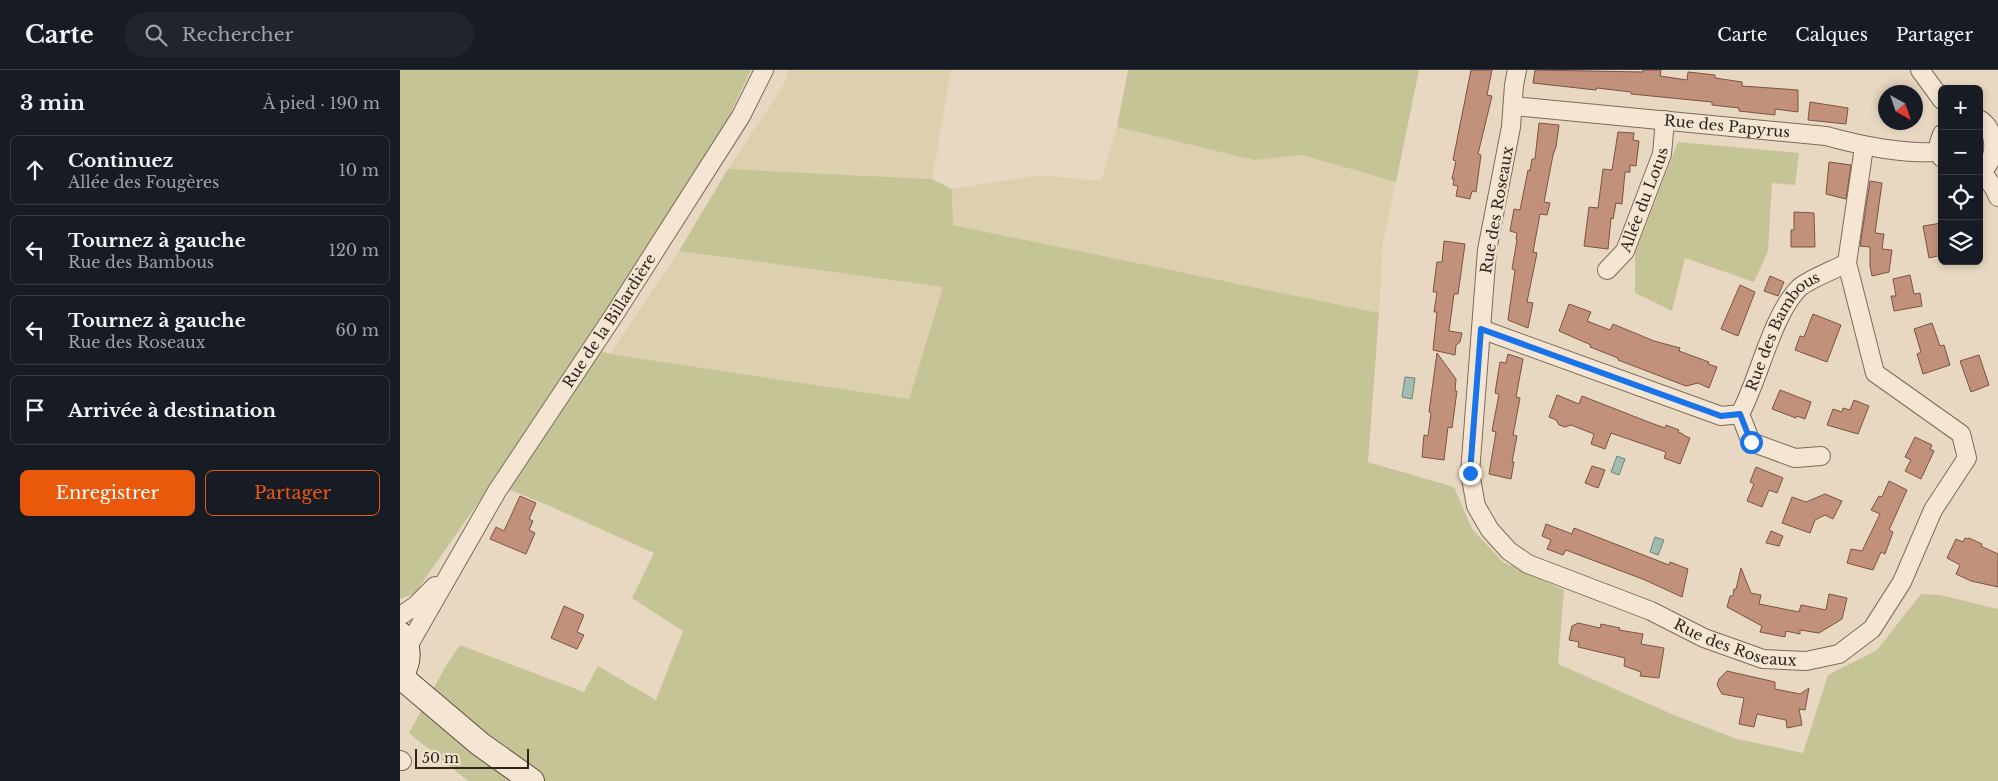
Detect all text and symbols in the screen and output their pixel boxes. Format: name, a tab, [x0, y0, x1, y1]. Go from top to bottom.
search box	[124, 12, 474, 57]
text: Carte	[25, 20, 94, 49]
icon: search	[142, 21, 170, 49]
text: Rechercher	[182, 23, 294, 46]
text: Carte	[1717, 24, 1767, 46]
text: Calques	[1795, 24, 1868, 46]
text: Partager	[1896, 24, 1973, 46]
north arrow	[1878, 85, 1923, 130]
map controls	[1938, 85, 1983, 265]
button: +	[1938, 85, 1983, 130]
text: 3 min	[20, 90, 85, 116]
text: À pied · 190 m	[263, 93, 380, 113]
street label: Rue des Papyrus	[1663, 111, 1791, 142]
button: −	[1938, 130, 1983, 175]
street label: Rue des Roseaux	[1476, 145, 1517, 275]
street label: Allée du Lotus	[1615, 147, 1672, 256]
text: Continuez	[68, 149, 173, 172]
icon: ahead	[21, 156, 49, 184]
text: 10 m	[339, 160, 379, 180]
text: Allée des Fougères	[68, 172, 219, 192]
button: locate	[1938, 175, 1983, 220]
button: layers	[1938, 220, 1983, 265]
text: Tournez à gauche	[68, 229, 246, 252]
icon: left	[21, 236, 49, 264]
text: 120 m	[329, 240, 379, 260]
street label: Rue de la Billardière	[558, 250, 660, 391]
text: Rue des Bambous	[68, 252, 214, 272]
street label: Rue des Bambous	[1741, 267, 1823, 394]
text: Tournez à gauche	[68, 309, 246, 332]
icon: left	[21, 316, 49, 344]
text: 60 m	[336, 320, 379, 340]
text: Rue des Roseaux	[68, 332, 206, 352]
icon: arrive	[21, 396, 49, 424]
text: Arrivée à destination	[68, 399, 276, 422]
route start	[1740, 431, 1763, 454]
route end	[1459, 462, 1482, 485]
button: Enregistrer	[20, 470, 195, 516]
button: Partager	[205, 470, 380, 516]
street label: Rue des Roseaux	[1671, 614, 1797, 670]
scale bar	[415, 746, 529, 769]
text: 50 m	[422, 749, 459, 767]

